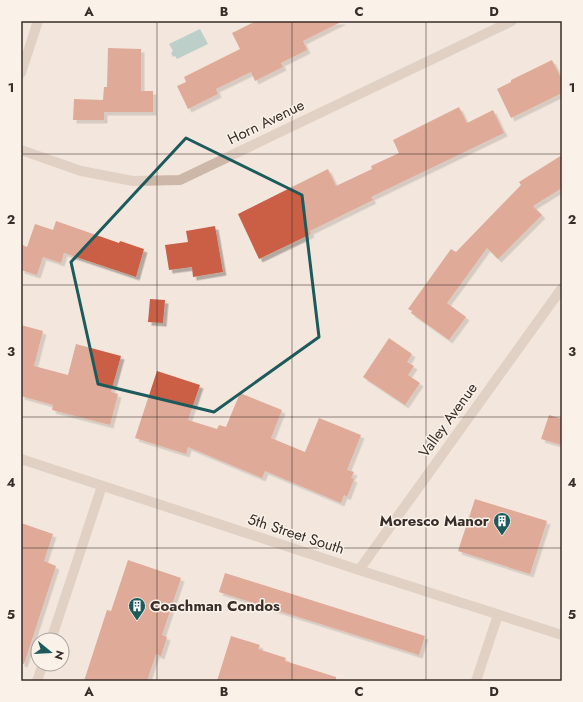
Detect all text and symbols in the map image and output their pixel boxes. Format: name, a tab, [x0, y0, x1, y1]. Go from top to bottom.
text: A	[83, 2, 94, 21]
text: B	[220, 2, 229, 21]
text: C	[354, 2, 364, 21]
text: D	[489, 2, 499, 21]
text: 1	[8, 78, 14, 97]
text: 1	[569, 78, 575, 97]
street label: Horn Avenue	[224, 94, 308, 150]
text: 2	[7, 210, 15, 229]
text: 2	[568, 210, 576, 229]
text: 3	[7, 342, 15, 361]
text: 3	[568, 342, 576, 361]
street label: Valley Avenue	[413, 378, 483, 462]
text: 4	[6, 473, 16, 492]
text: 4	[567, 473, 577, 492]
street label: 5th Street South	[245, 508, 347, 560]
place label: Moresco Manor	[380, 510, 490, 532]
building icon: Moresco Manor	[492, 511, 512, 536]
place label: Coachman Condos	[150, 595, 280, 617]
building icon: Coachman Condos	[127, 596, 147, 621]
text: 5	[7, 605, 15, 624]
text: 5	[568, 605, 576, 624]
north arrow	[30, 632, 70, 672]
text: N	[51, 648, 68, 662]
text: A	[83, 682, 94, 701]
text: B	[220, 682, 229, 701]
text: C	[354, 682, 364, 701]
text: D	[489, 682, 499, 701]

